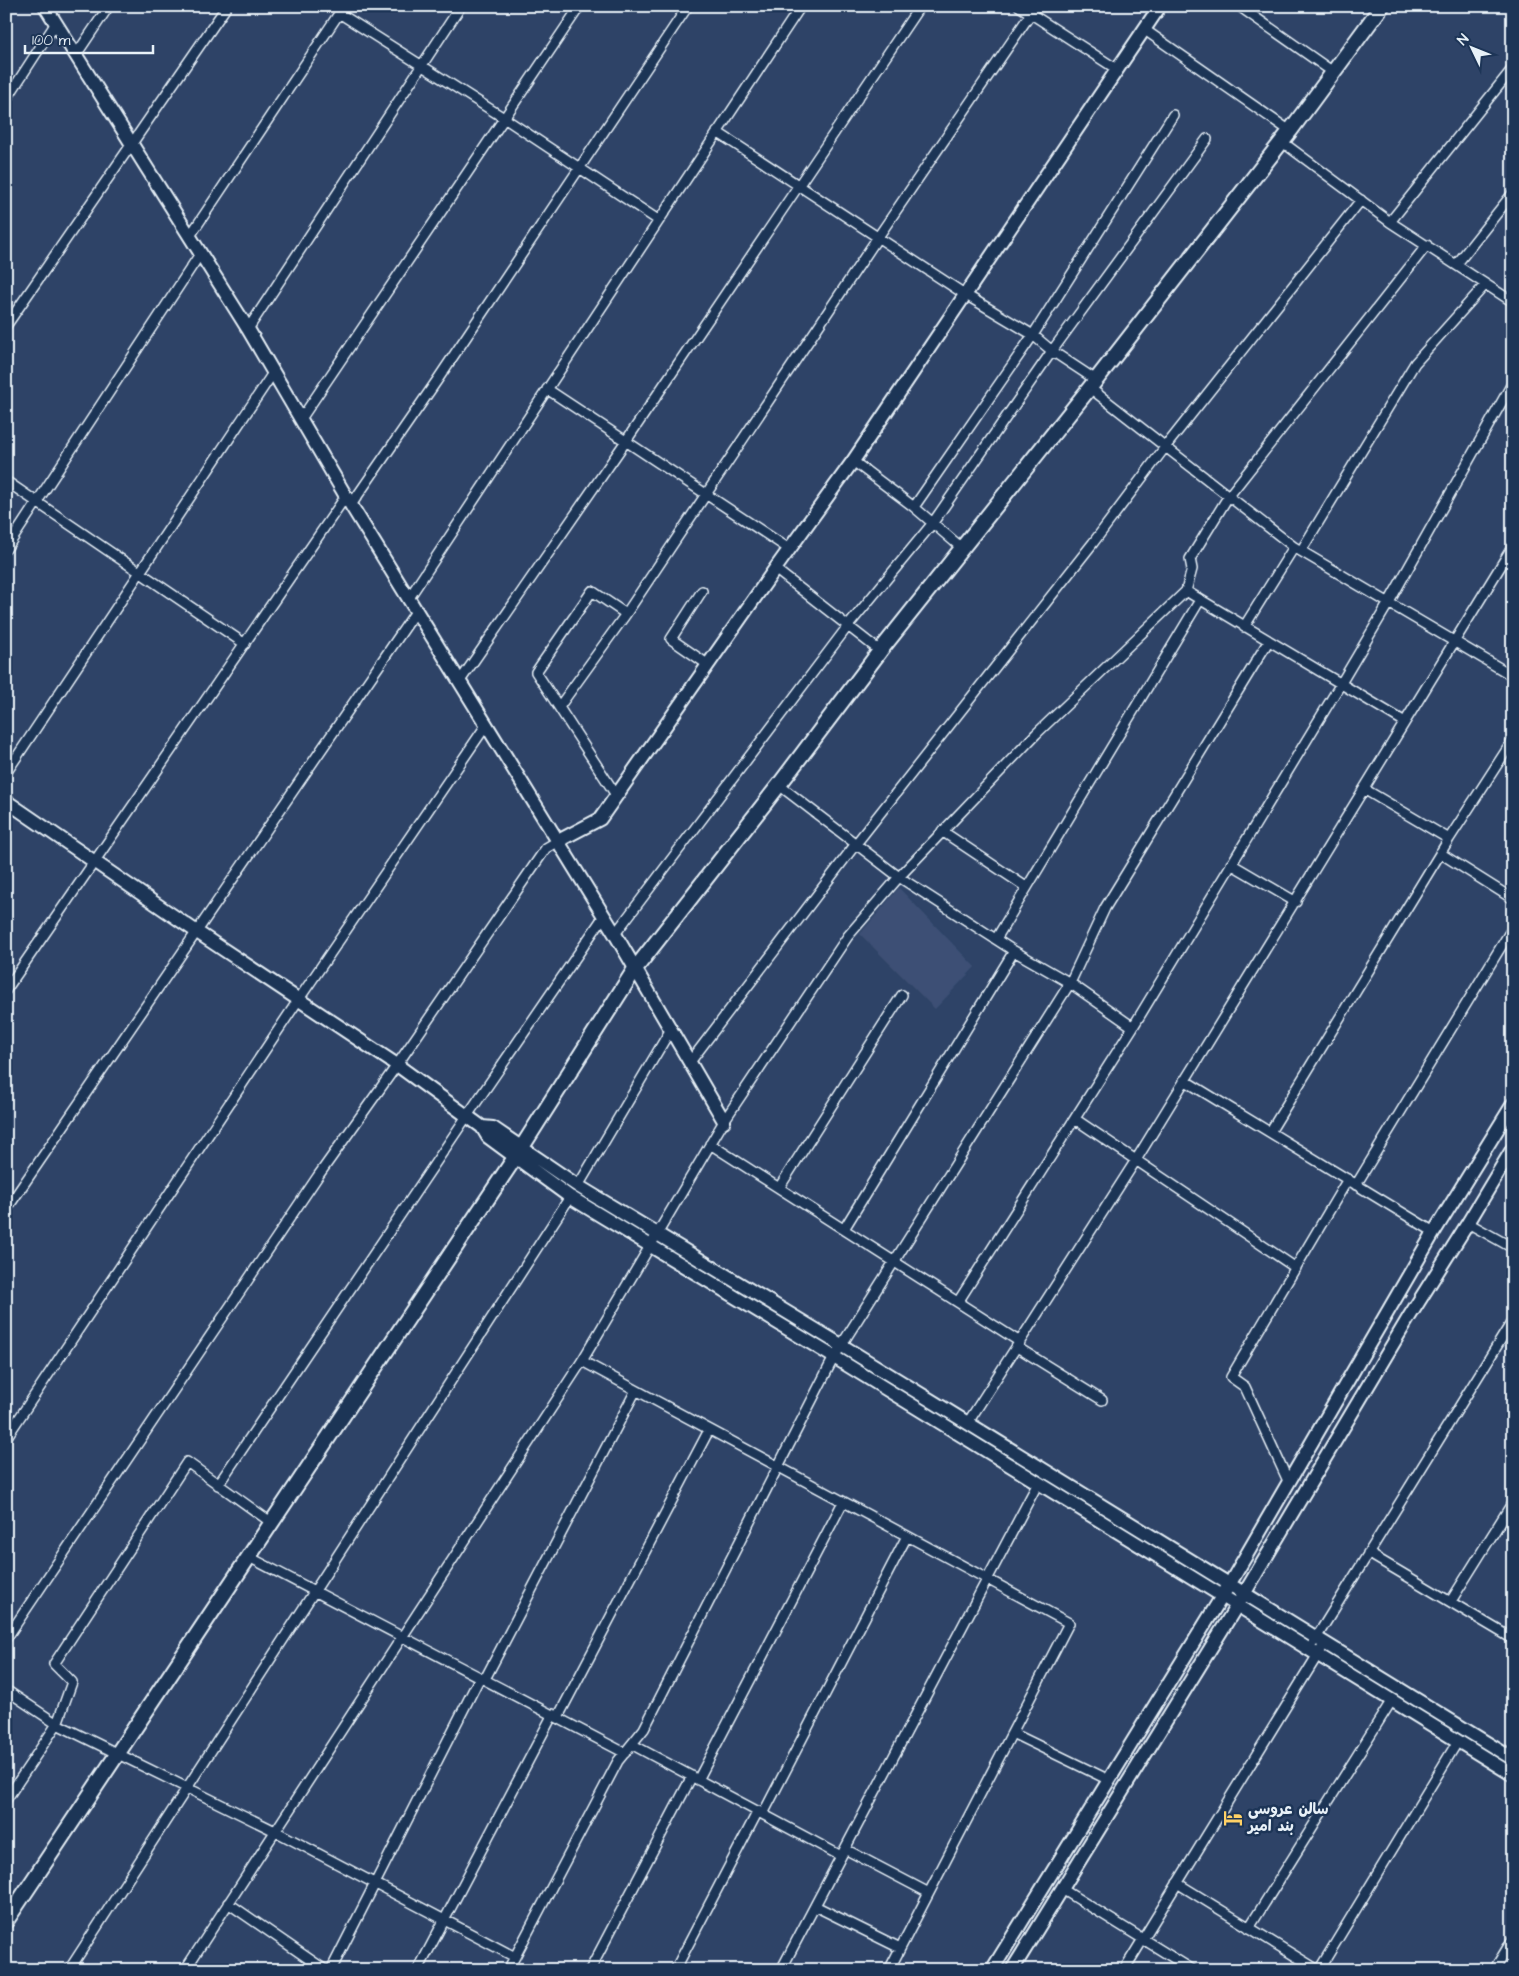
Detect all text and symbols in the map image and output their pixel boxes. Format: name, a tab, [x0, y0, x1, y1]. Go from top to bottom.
scale bar	[25, 22, 152, 54]
north arrow	[1446, 22, 1496, 72]
text: 100 m	[32, 30, 71, 51]
text: N	[1453, 30, 1474, 50]
place label: سالن عروسی بند امیر	[1246, 1799, 1329, 1837]
hotel icon: سالن عروسی بند امیر	[1222, 1807, 1244, 1829]

